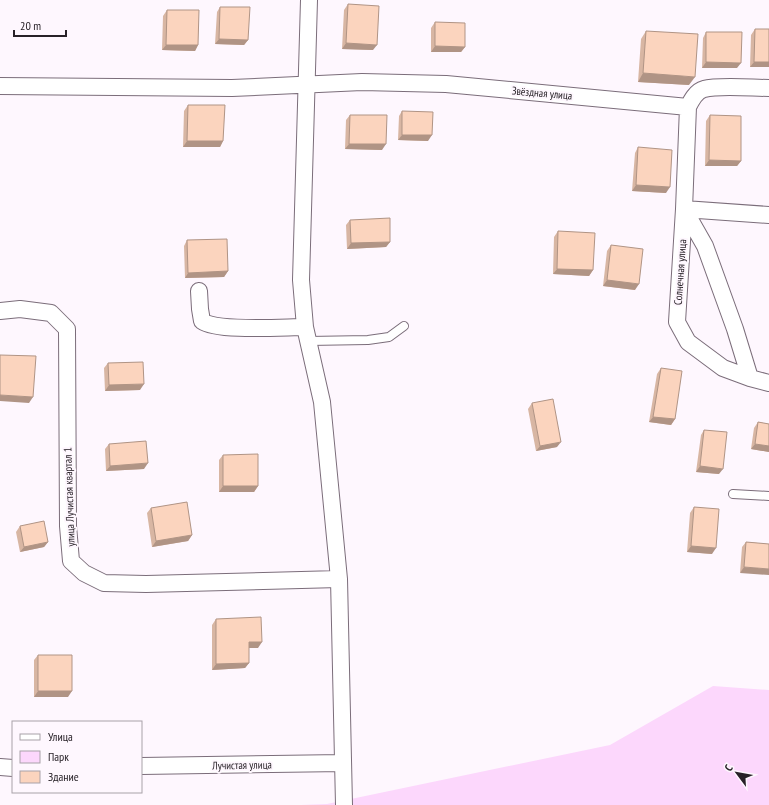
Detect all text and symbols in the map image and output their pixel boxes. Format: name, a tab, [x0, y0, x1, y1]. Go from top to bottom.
scale bar	[14, 12, 66, 38]
text: 20 m	[20, 18, 41, 33]
street label: Звёздная улица	[511, 83, 573, 103]
street label: Солнечная улица	[671, 239, 689, 305]
street label: улица Лучистая квартал 1	[60, 447, 78, 547]
legend	[12, 721, 142, 793]
text: Улица	[48, 729, 73, 744]
text: Парк	[48, 749, 69, 764]
north arrow	[717, 753, 757, 793]
street label: Лучистая улица	[211, 757, 272, 773]
text: С	[721, 762, 736, 774]
text: Здание	[48, 769, 79, 784]

